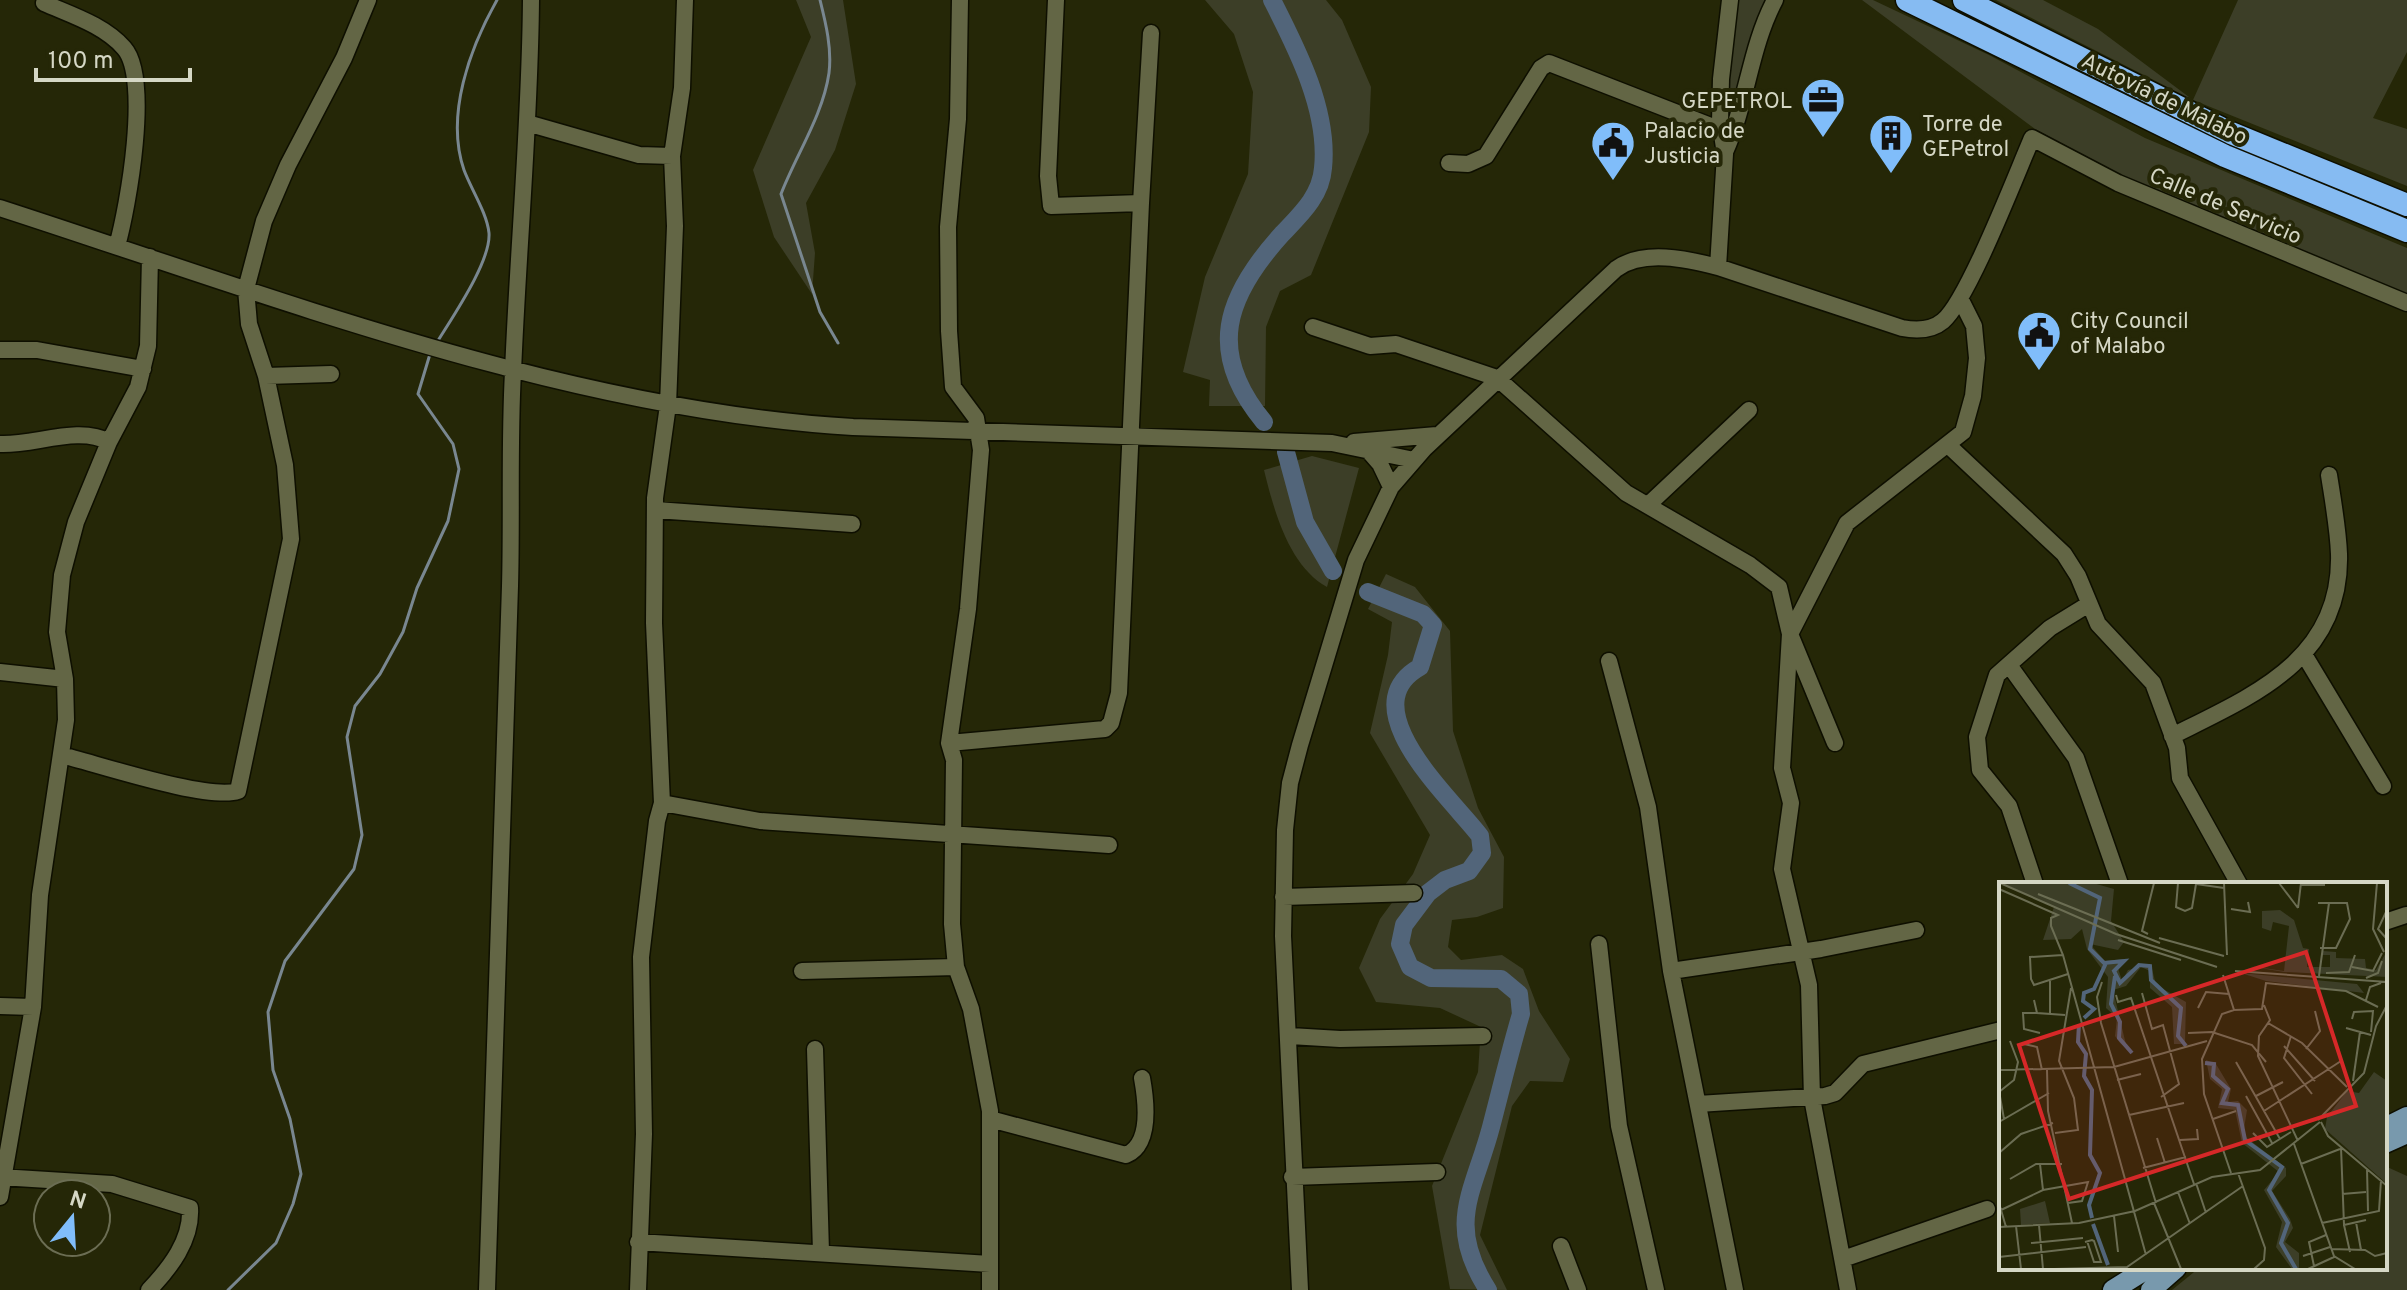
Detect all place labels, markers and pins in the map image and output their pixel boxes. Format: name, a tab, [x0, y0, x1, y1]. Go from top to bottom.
office icon: GEPETROL	[1799, 76, 1847, 139]
place label: GEPETROL	[1681, 89, 1792, 116]
building icon: Torre de GEPetrol	[1867, 112, 1915, 175]
place label: Torre de GEPetrol	[1922, 112, 2009, 164]
public building icon: Palacio de Justicia	[1589, 119, 1637, 182]
place label: Palacio de Justicia	[1644, 119, 1745, 171]
public building icon: City Council of Malabo	[2015, 309, 2063, 372]
place label: City Council of Malabo	[2070, 309, 2189, 361]

